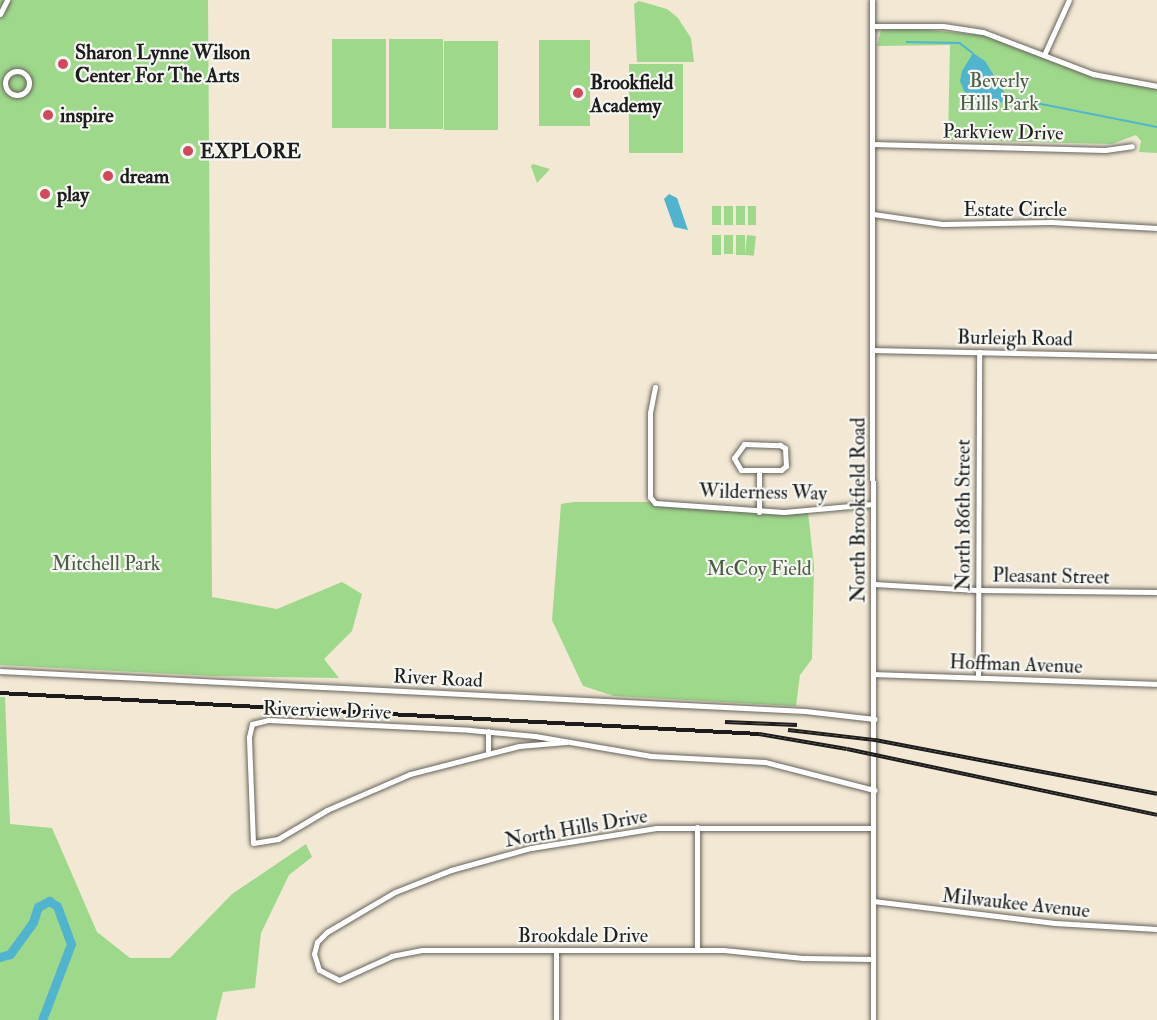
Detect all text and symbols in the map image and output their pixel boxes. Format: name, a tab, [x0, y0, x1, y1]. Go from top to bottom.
place label: Sharon Lynne Wilson Center For The Arts	[75, 40, 250, 87]
marker: Sharon Lynne Wilson Center For The Arts	[56, 57, 70, 71]
park label: Beverly Hills Park	[959, 68, 1039, 115]
place label: Brookfield Academy	[590, 70, 673, 117]
marker: Brookfield Academy	[571, 86, 585, 100]
place label: inspire	[60, 103, 114, 127]
marker: inspire	[41, 108, 55, 122]
street label: Parkview Drive	[942, 119, 1064, 145]
place label: EXPLORE	[200, 139, 301, 163]
marker: EXPLORE	[181, 144, 195, 158]
place label: dream	[120, 164, 169, 188]
marker: dream	[101, 169, 115, 183]
place label: play	[57, 182, 89, 206]
marker: play	[38, 187, 52, 201]
street label: Estate Circle	[963, 197, 1067, 221]
street label: Burleigh Road	[957, 325, 1073, 351]
street label: North Brookfield Road	[846, 417, 870, 603]
street label: North 186th Street	[951, 439, 975, 591]
street label: Wilderness Way	[699, 479, 827, 505]
park label: Mitchell Park	[52, 551, 160, 575]
park label: McCoy Field	[706, 556, 812, 580]
street label: Pleasant Street	[992, 563, 1110, 589]
street label: Hoffman Avenue	[949, 650, 1083, 678]
street label: River Road	[393, 664, 483, 692]
street label: Riverview Drive	[262, 696, 392, 724]
street label: North Hills Drive	[503, 804, 649, 852]
street label: Milwaukee Avenue	[941, 883, 1091, 923]
street label: Brookdale Drive	[518, 923, 648, 947]

